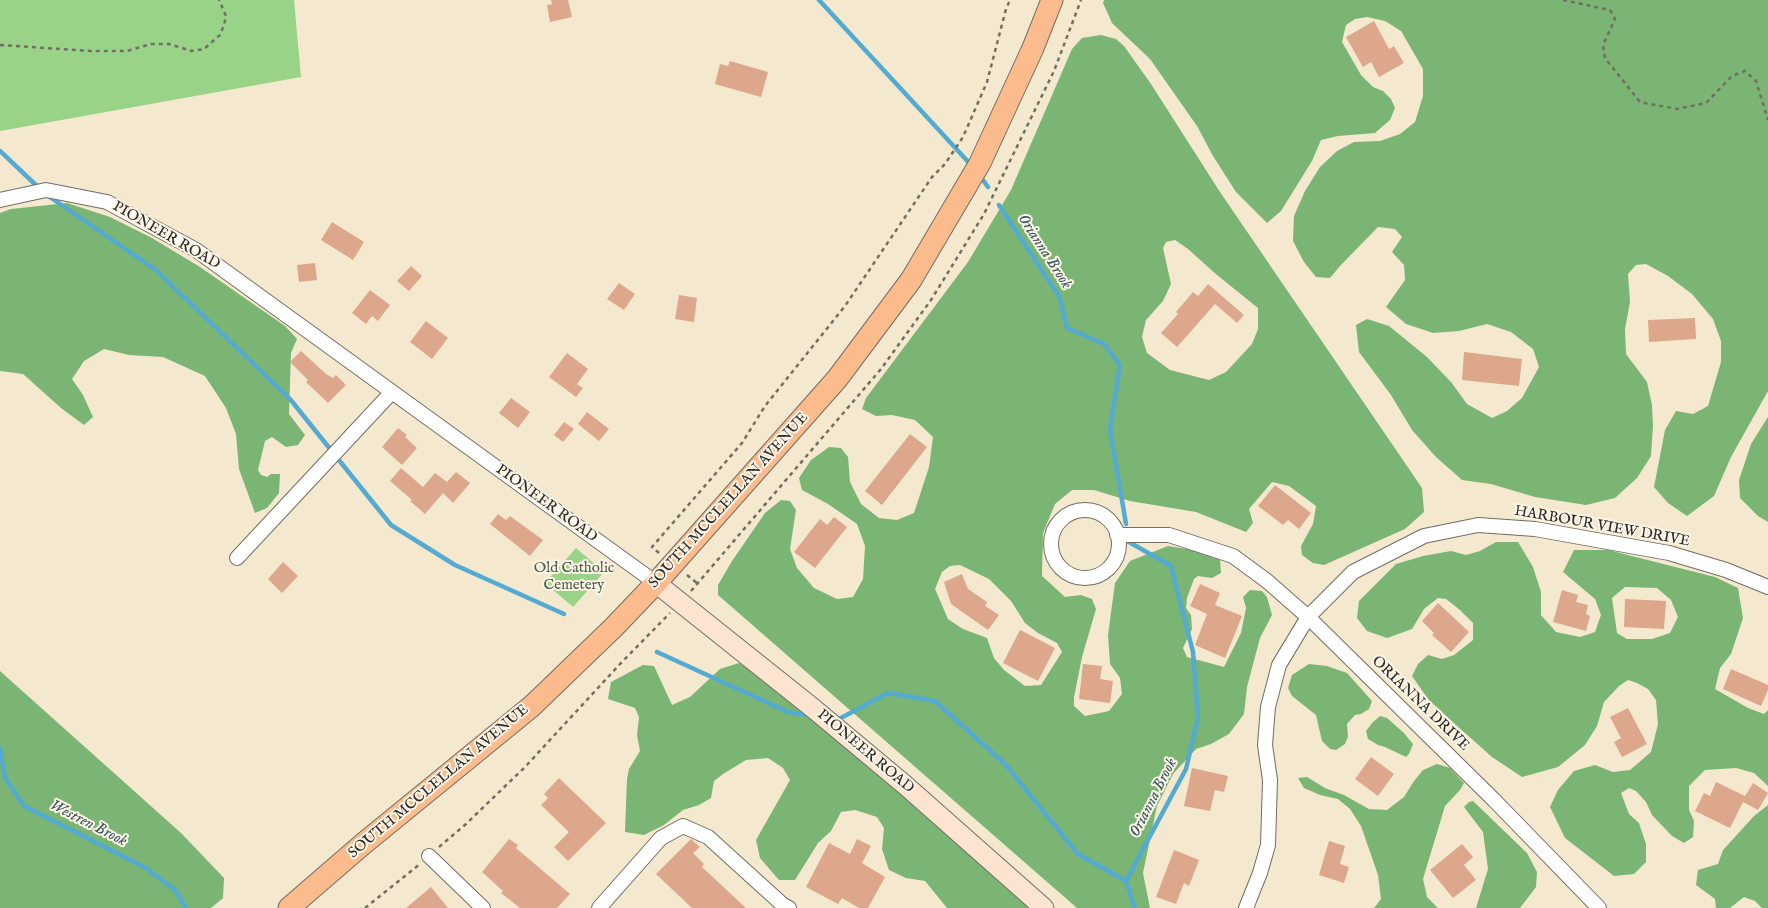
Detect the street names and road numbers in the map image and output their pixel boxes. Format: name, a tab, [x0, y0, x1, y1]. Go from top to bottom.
street label: PIONEER ROAD	[109, 198, 223, 274]
street label: SOUTH MCCLELLAN AVENUE	[645, 410, 813, 592]
street label: PIONEER ROAD	[492, 461, 600, 547]
street label: HARBOUR VIEW DRIVE	[1513, 503, 1691, 551]
street label: ORIANNA DRIVE	[1367, 653, 1473, 755]
street label: SOUTH MCCLELLAN AVENUE	[345, 701, 533, 863]
street label: PIONEER ROAD	[813, 706, 917, 798]

